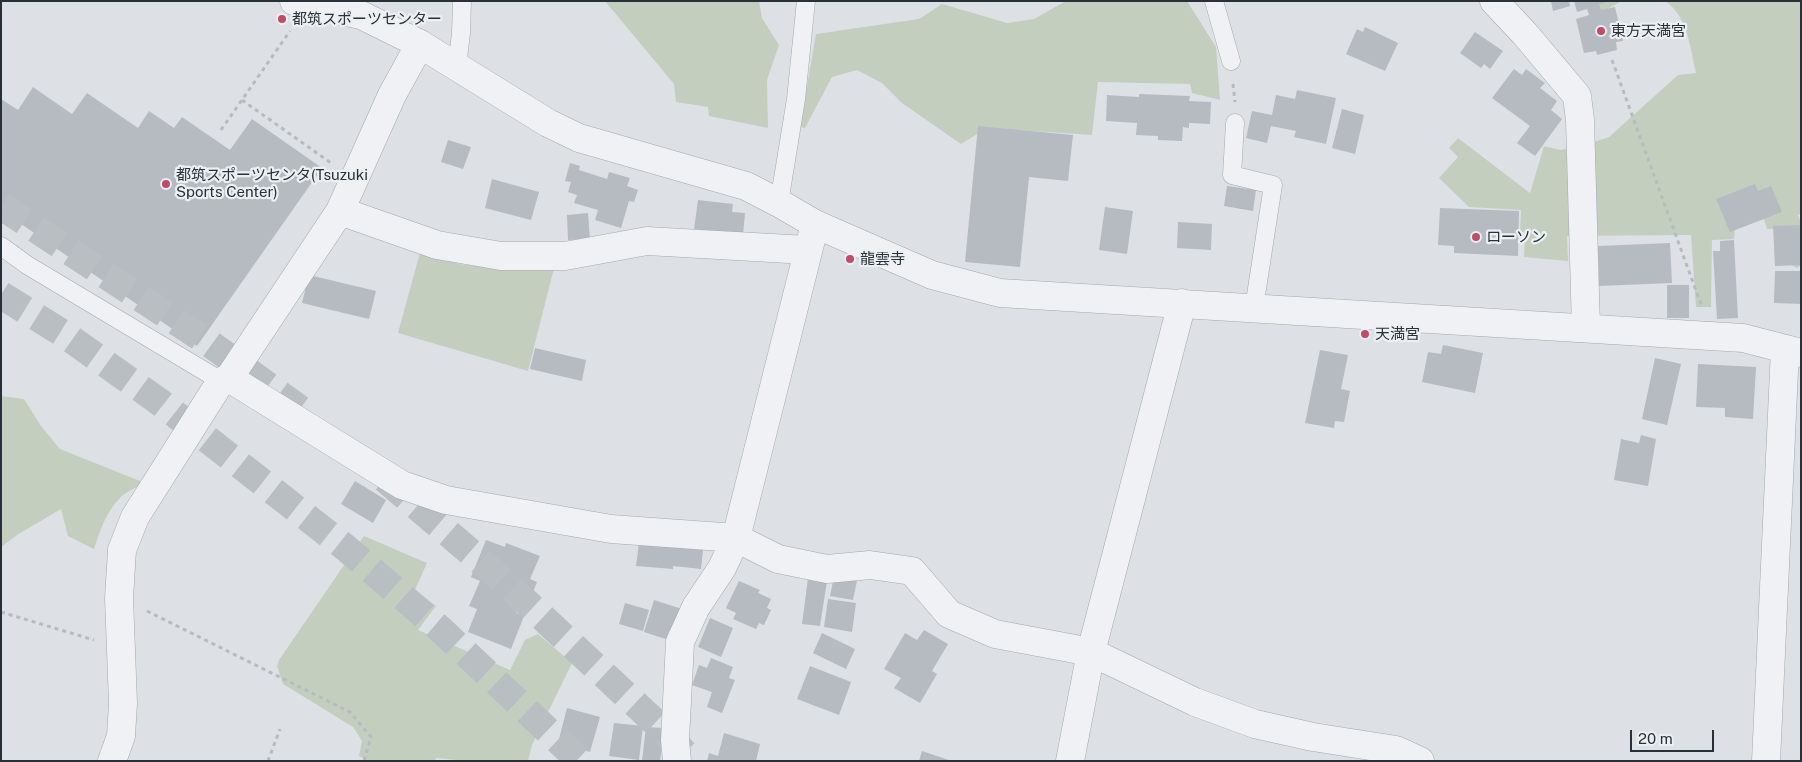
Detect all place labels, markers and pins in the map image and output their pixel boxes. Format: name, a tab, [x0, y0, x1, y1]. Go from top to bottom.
place label: 都筑スポーツセンター	[292, 10, 442, 28]
marker: 都筑スポーツセンター	[276, 13, 288, 25]
place label: 東方天満宮	[1611, 22, 1686, 40]
marker: 東方天満宮	[1595, 25, 1607, 37]
place label: 都筑スポーツセンタ(Tsuzuki Sports Center)	[176, 166, 368, 201]
marker: 都筑スポーツセンタ(Tsuzuki Sports Center)	[160, 178, 172, 190]
place label: ローソン	[1486, 228, 1546, 246]
marker: ローソン	[1470, 231, 1482, 243]
place label: 龍雲寺	[860, 250, 905, 268]
marker: 龍雲寺	[844, 253, 856, 265]
place label: 天満宮	[1375, 325, 1420, 343]
marker: 天満宮	[1359, 328, 1371, 340]

